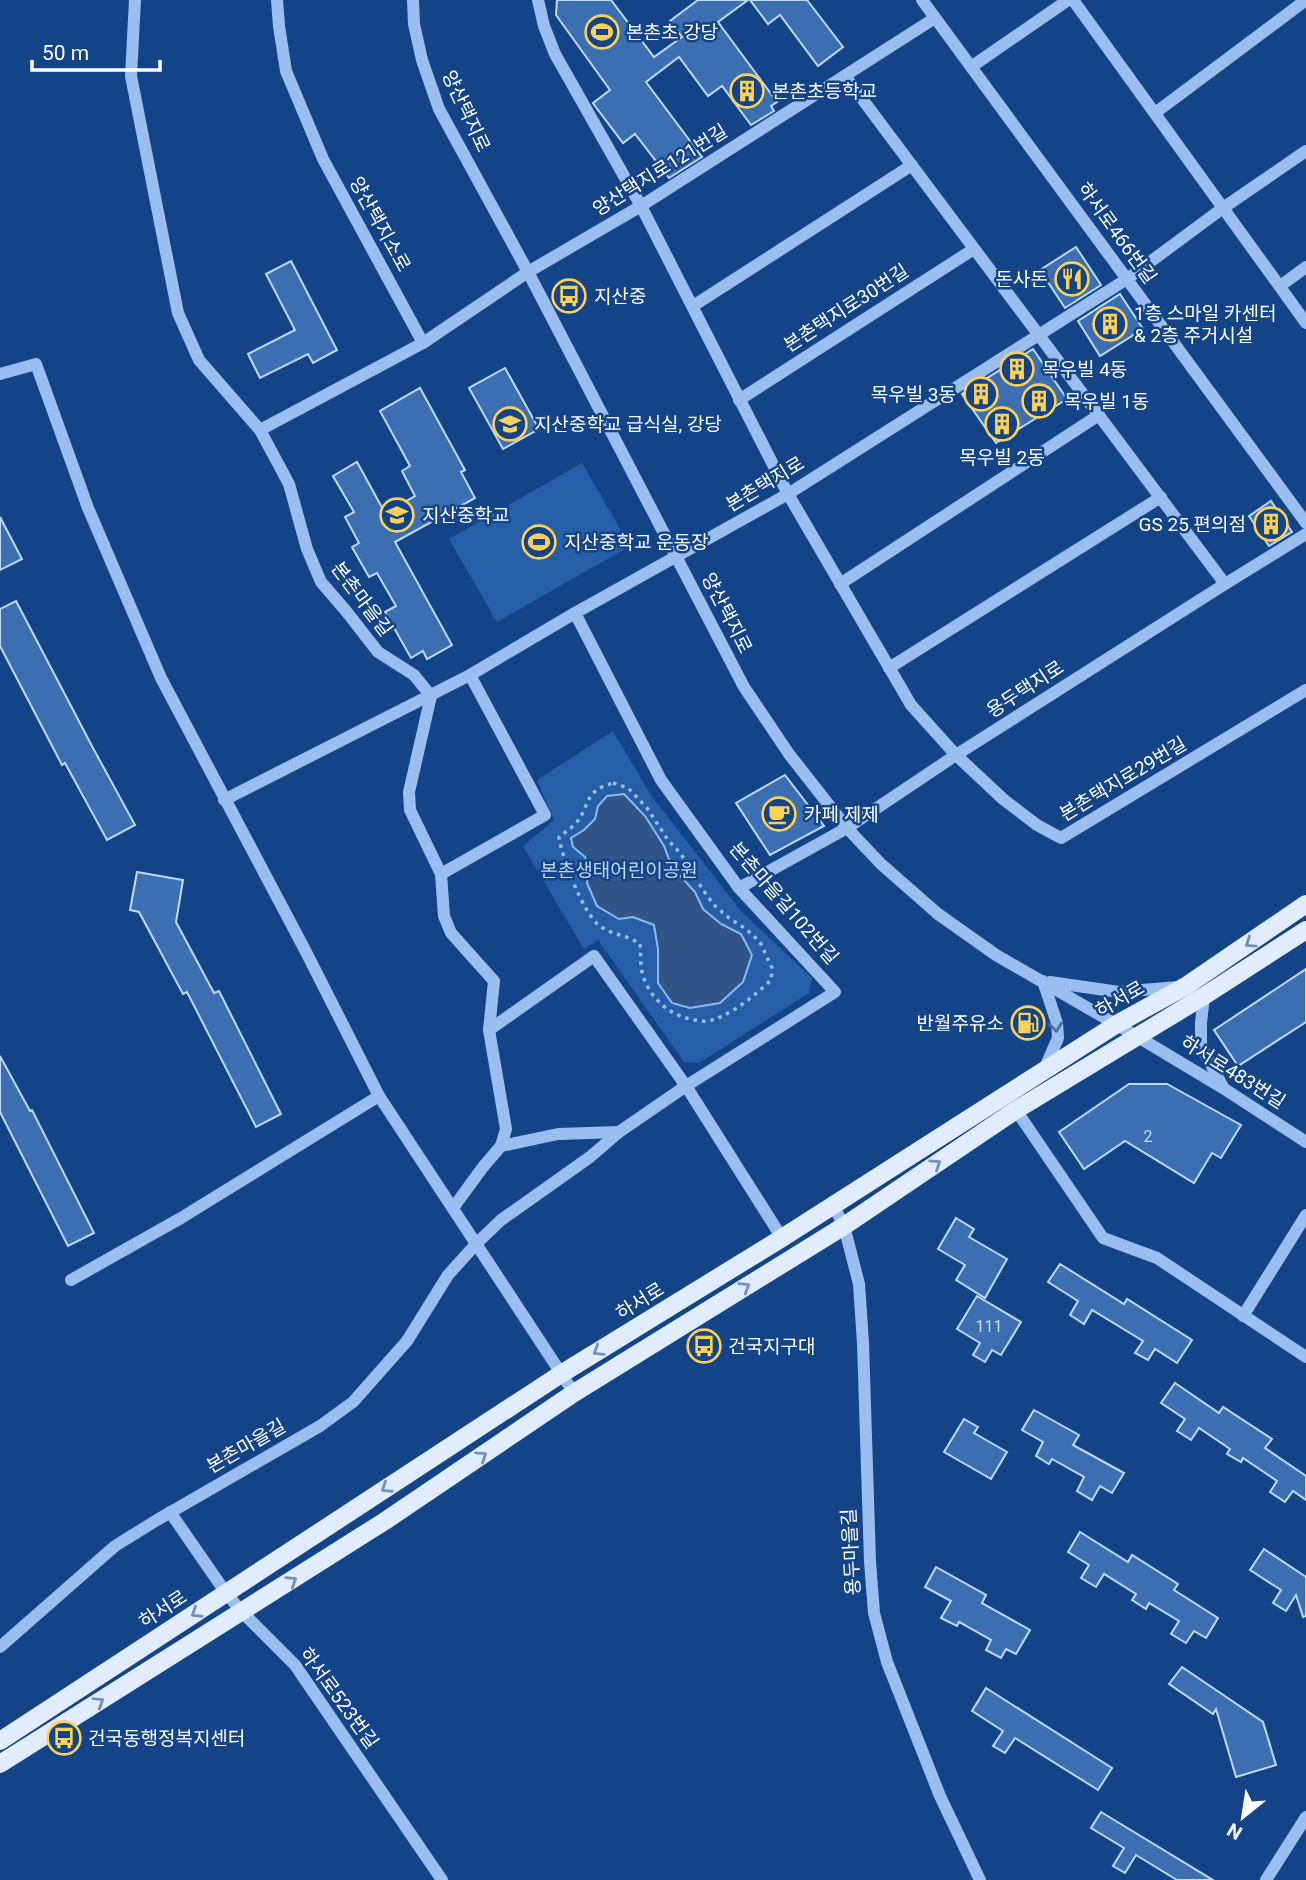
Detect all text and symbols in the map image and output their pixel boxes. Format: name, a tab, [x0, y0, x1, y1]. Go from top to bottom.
sports icon: 본촌초 강당	[583, 13, 621, 51]
place label: 본촌초 강당	[626, 21, 718, 44]
scale bar	[32, 28, 159, 72]
text: 50 m	[42, 41, 89, 65]
street label: 양산택지로	[437, 67, 495, 155]
building icon: 본촌초등학교	[728, 72, 766, 110]
place label: 본촌초등학교	[772, 80, 877, 103]
street label: 양산택지로121번길	[588, 119, 732, 221]
street label: 양산택지소로	[345, 173, 415, 275]
street label: 하서로466번길	[1073, 178, 1161, 288]
street label: 본촌택지로30번길	[779, 259, 913, 357]
restaurant icon: 돈사돈	[1053, 260, 1091, 298]
place label: 돈사돈	[996, 268, 1048, 291]
bus stop icon: 지산중	[550, 277, 588, 315]
place label: 지산중	[594, 285, 646, 308]
place label: 1층 스마일 카센터 & 2층 주거시설	[1134, 302, 1276, 347]
building icon: 1층 스마일 카센터 & 2층 주거시설	[1091, 305, 1129, 343]
building icon: 목우빌 4동	[998, 350, 1036, 388]
place label: 목우빌 4동	[1042, 358, 1127, 381]
building icon: 목우빌 3동	[962, 375, 1000, 413]
building icon: 목우빌 1동	[1020, 382, 1058, 420]
place label: 목우빌 3동	[871, 383, 956, 406]
place label: 목우빌 1동	[1064, 390, 1149, 413]
school or university icon: 지산중학교 급식실, 강당	[491, 405, 529, 443]
building icon: 목우빌 2동	[983, 405, 1021, 443]
place label: 지산중학교 급식실, 강당	[534, 413, 722, 436]
place label: 목우빌 2동	[959, 446, 1045, 469]
street label: 본촌택지로	[722, 452, 808, 516]
school or university icon: 지산중학교	[378, 496, 416, 534]
place label: 지산중학교	[422, 504, 509, 527]
building icon: GS 25 편의점	[1252, 505, 1290, 543]
place label: GS 25 편의점	[1139, 513, 1246, 536]
sports icon: 지산중학교 운동장	[520, 523, 558, 561]
place label: 지산중학교 운동장	[564, 531, 709, 554]
street label: 본촌마을길	[327, 557, 397, 641]
street label: 양산택지로	[697, 569, 757, 657]
street label: 용두택지로	[982, 656, 1068, 722]
street label: 본촌택지로29번길	[1055, 732, 1191, 826]
cafe icon: 카페 제제	[760, 795, 798, 833]
place label: 카페 제제	[804, 803, 879, 826]
street label: 본촌마을길102번길	[725, 837, 843, 969]
park label: 본촌생태어린이공원	[540, 859, 698, 882]
one-way arrow	[1245, 935, 1258, 947]
street label: 하서로	[1092, 976, 1148, 1022]
fuel station icon: 반월주유소	[1009, 1004, 1047, 1042]
place label: 반월주유소	[917, 1012, 1004, 1035]
one-way arrow	[1048, 1021, 1063, 1033]
street label: 하서로483번길	[1176, 1031, 1290, 1113]
house number: 2	[1144, 1127, 1153, 1146]
one-way arrow	[928, 1160, 941, 1172]
street label: 하서로	[612, 1277, 668, 1325]
one-way arrow	[737, 1283, 750, 1296]
house number: 111	[976, 1317, 1002, 1336]
bus stop icon: 건국지구대	[685, 1327, 723, 1365]
place label: 건국지구대	[728, 1335, 815, 1358]
one-way arrow	[592, 1343, 605, 1356]
street label: 본촌마을길	[202, 1414, 290, 1478]
one-way arrow	[474, 1451, 487, 1464]
one-way arrow	[381, 1480, 394, 1492]
street label: 용두마을길	[837, 1508, 865, 1596]
one-way arrow	[284, 1576, 297, 1589]
street label: 하서로	[135, 1585, 191, 1633]
one-way arrow	[190, 1604, 203, 1617]
street label: 하서로523번길	[295, 1643, 383, 1753]
one-way arrow	[92, 1697, 105, 1710]
bus stop icon: 건국동행정복지센터	[45, 1719, 83, 1757]
place label: 건국동행정복지센터	[88, 1727, 245, 1750]
north arrow	[1208, 1782, 1278, 1852]
text: N	[1223, 1818, 1246, 1845]

